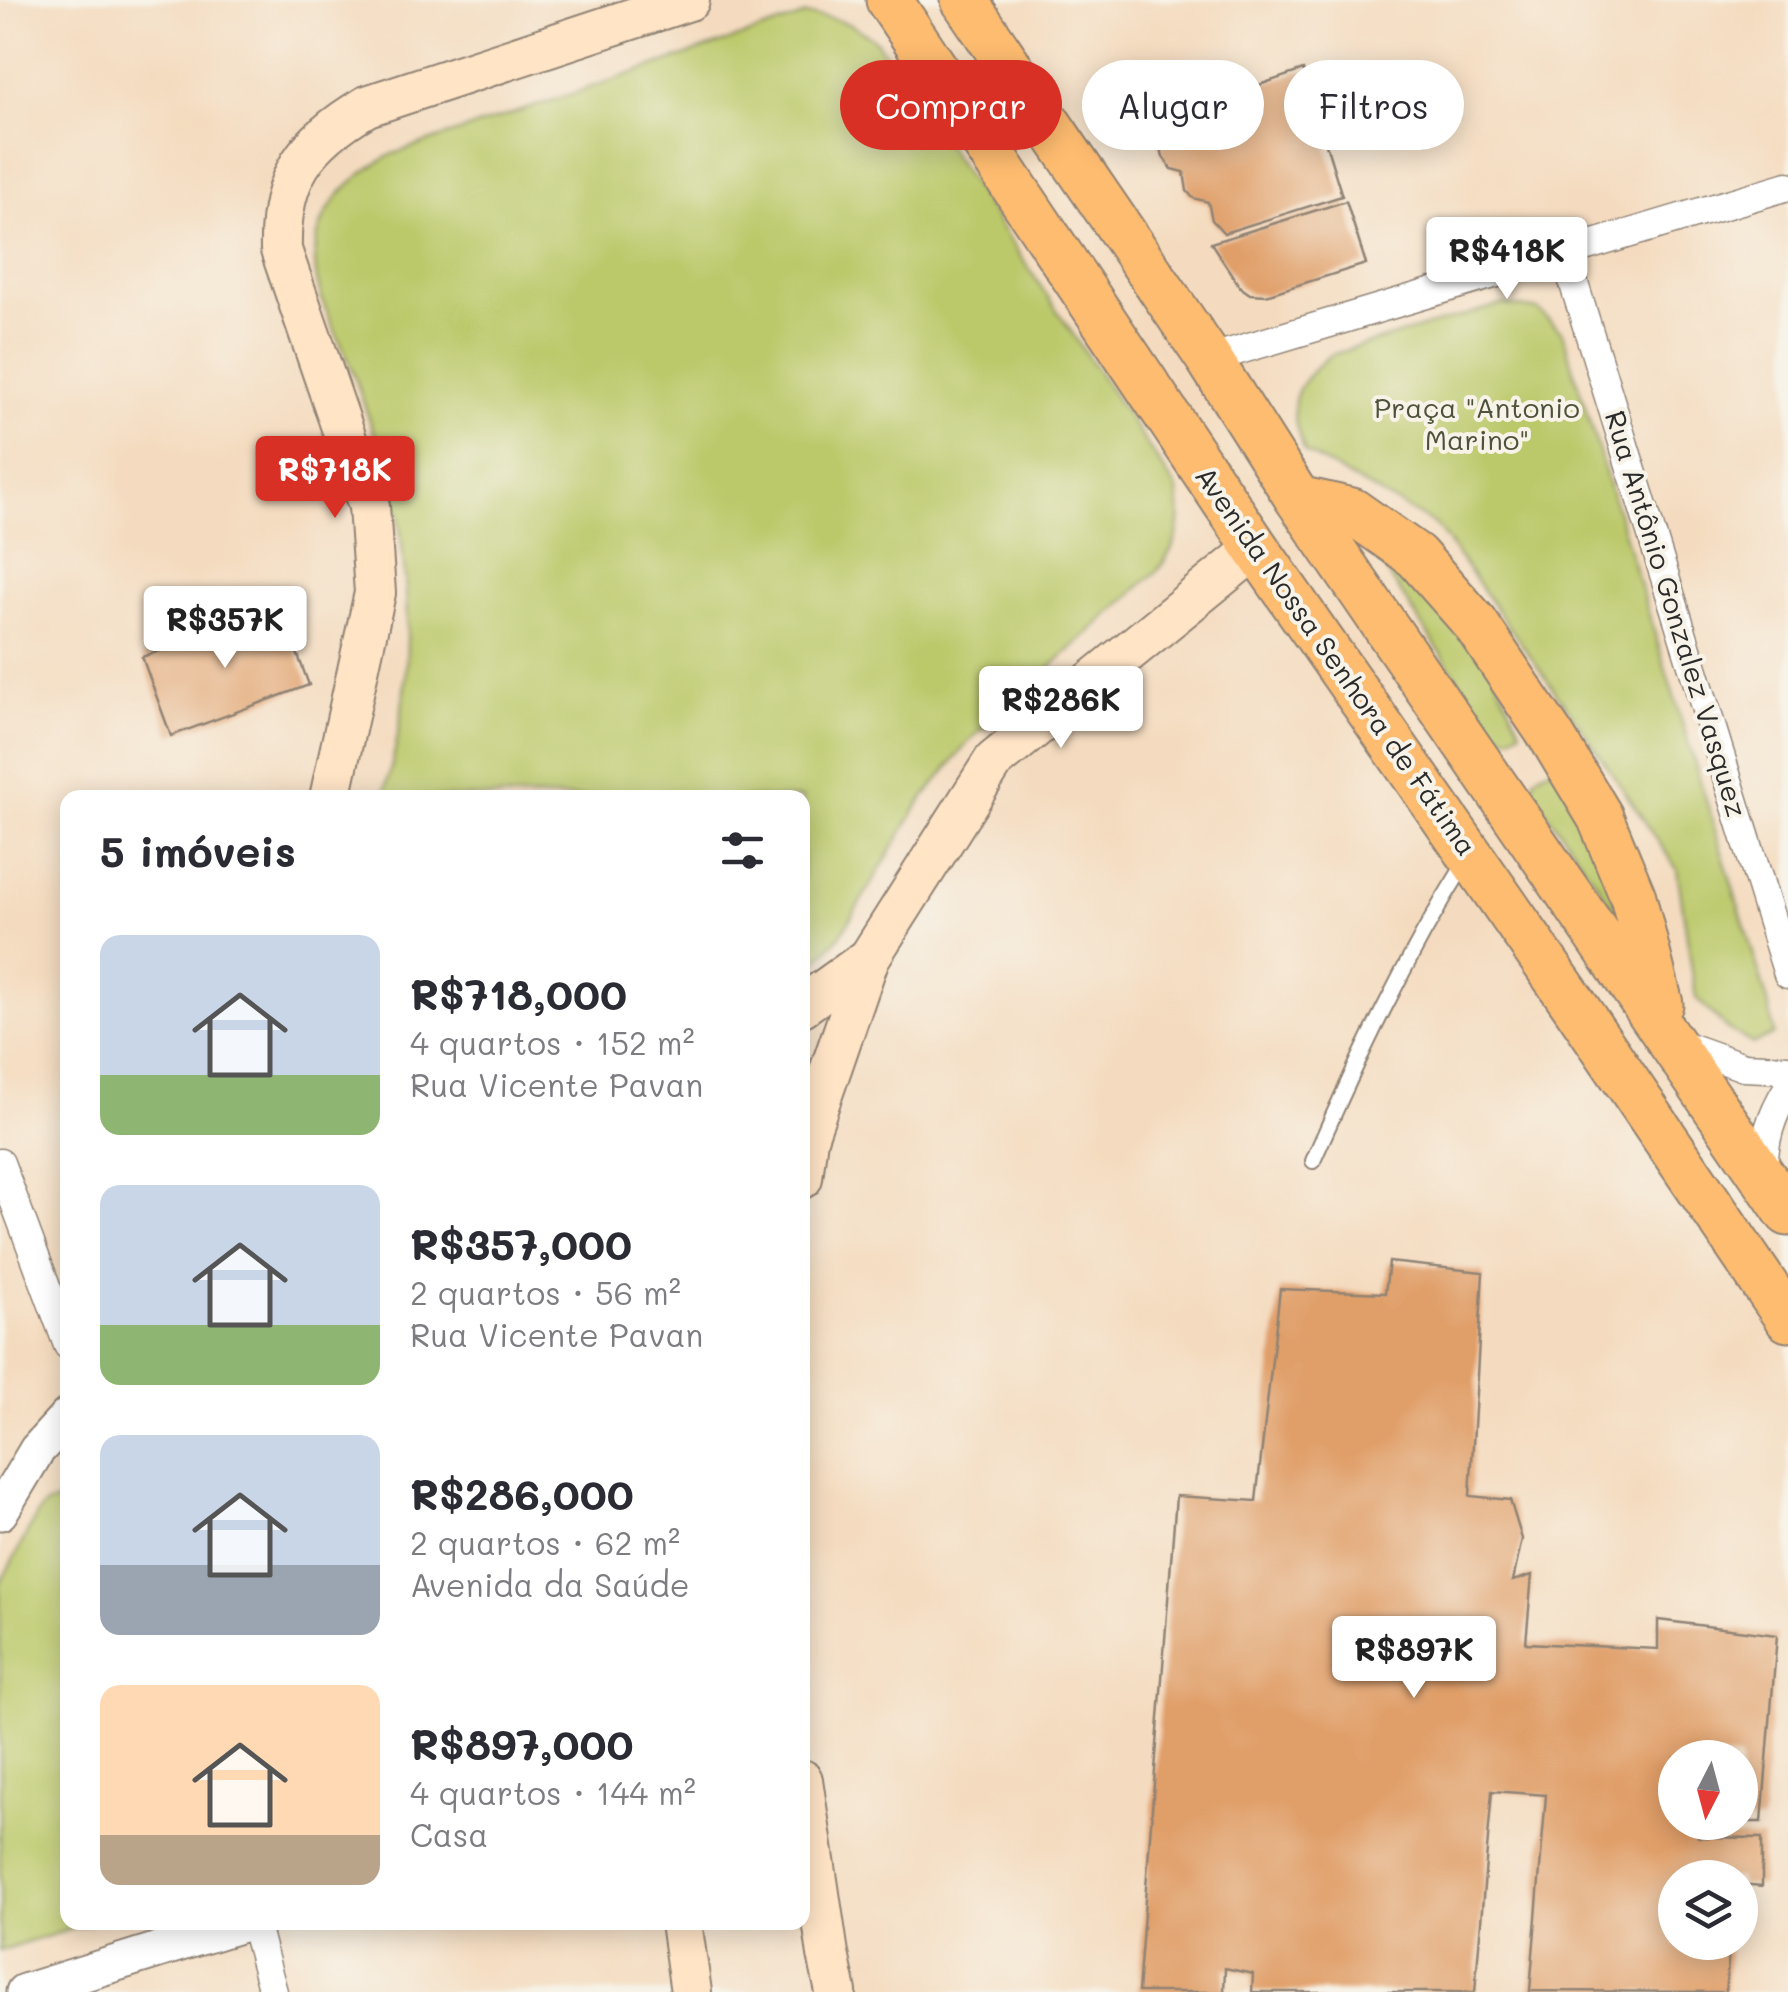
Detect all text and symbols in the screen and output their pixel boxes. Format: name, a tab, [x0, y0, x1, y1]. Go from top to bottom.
chip: Comprar	[840, 60, 1062, 150]
chip: Alugar	[1082, 60, 1264, 150]
chip: Filtros	[1284, 60, 1464, 150]
pin: R$418K	[1426, 217, 1588, 302]
text: R$418K	[1448, 228, 1566, 270]
park label: Praça "Antonio Marino"	[1374, 389, 1580, 457]
street label: Rua Antônio Gonzalez Vasquez	[1598, 406, 1756, 821]
pin: R$718K	[254, 436, 416, 521]
text: R$718K	[278, 447, 392, 489]
street label: Avenida Nossa Senhora de Fátima	[1188, 459, 1486, 862]
pin: R$357K	[144, 586, 306, 671]
text: R$357K	[166, 597, 284, 639]
pin: R$286K	[980, 666, 1142, 751]
text: R$286K	[1001, 677, 1121, 719]
text: 5 imóveis	[100, 823, 296, 878]
icon: filters	[715, 823, 770, 878]
text: R$718,000	[410, 966, 627, 1021]
icon: home	[180, 975, 300, 1095]
text: 4 quartos · 152 m²	[410, 1021, 695, 1063]
text: Rua Vicente Pavan	[410, 1063, 703, 1105]
text: R$357,000	[410, 1216, 632, 1271]
icon: home	[180, 1225, 300, 1345]
text: 2 quartos · 56 m²	[410, 1271, 681, 1313]
text: Rua Vicente Pavan	[410, 1313, 703, 1355]
text: R$286,000	[410, 1466, 634, 1521]
icon: home	[180, 1475, 300, 1595]
text: 2 quartos · 62 m²	[410, 1521, 680, 1563]
text: Avenida da Saúde	[410, 1563, 690, 1605]
pin: R$897K	[1333, 1616, 1495, 1701]
text: R$897K	[1354, 1627, 1474, 1669]
text: R$897,000	[410, 1716, 634, 1771]
icon: home	[180, 1725, 300, 1845]
north arrow	[1658, 1740, 1758, 1840]
map controls	[1658, 1740, 1758, 1960]
text: 4 quartos · 144 m²	[410, 1771, 696, 1813]
text: Casa	[410, 1813, 488, 1855]
button: layers	[1658, 1860, 1758, 1960]

